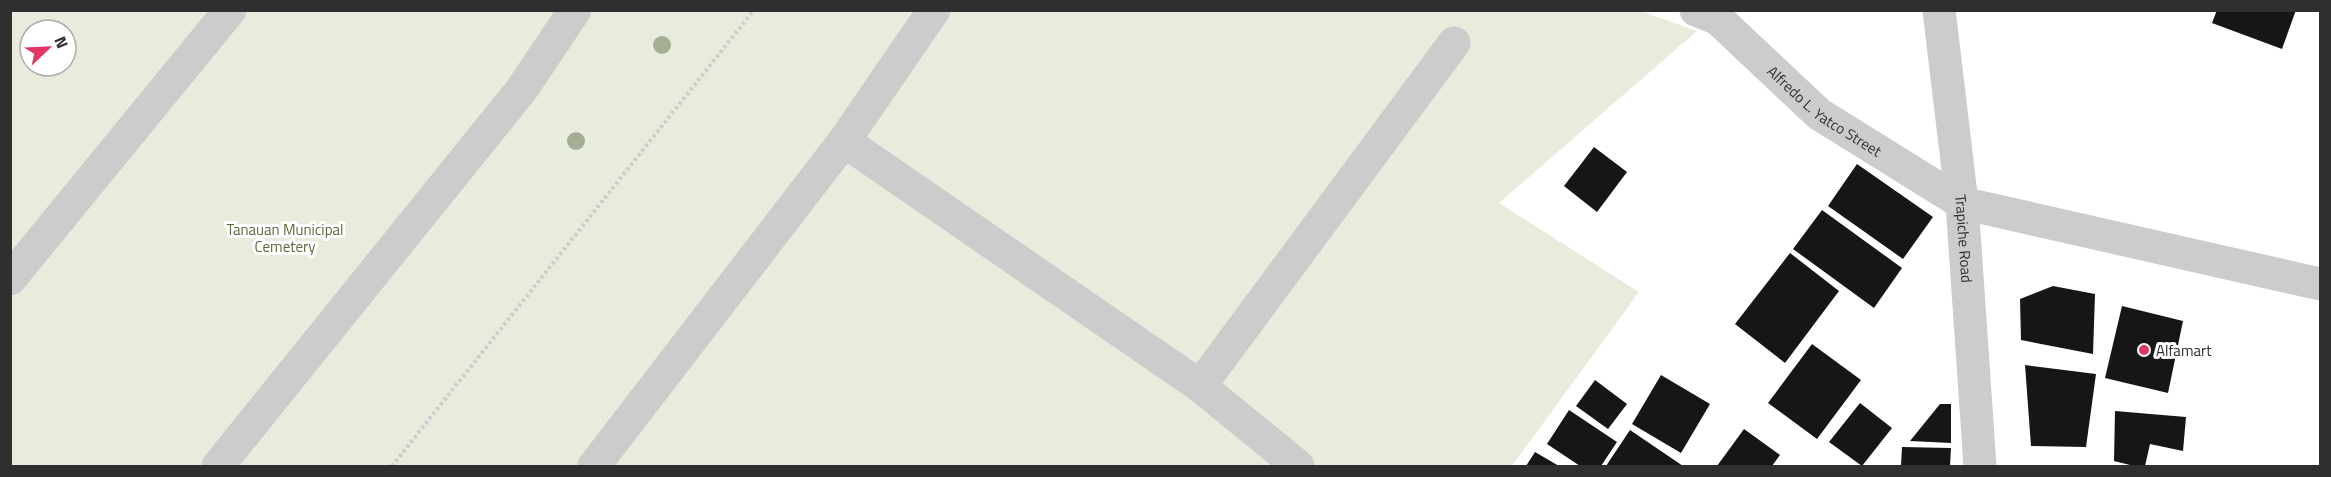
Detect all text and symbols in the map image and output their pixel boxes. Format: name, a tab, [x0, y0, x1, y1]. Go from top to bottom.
north arrow	[18, 18, 78, 78]
text: N	[49, 32, 75, 52]
street label: Alfredo L. Yatco Street	[1762, 60, 1887, 162]
street label: Trapiche Road	[1950, 193, 1979, 283]
park label: Tanauan Municipal Cemetery	[226, 218, 344, 258]
place label: Alfamart	[2156, 339, 2212, 362]
marker: Alfamart	[2137, 343, 2151, 357]

